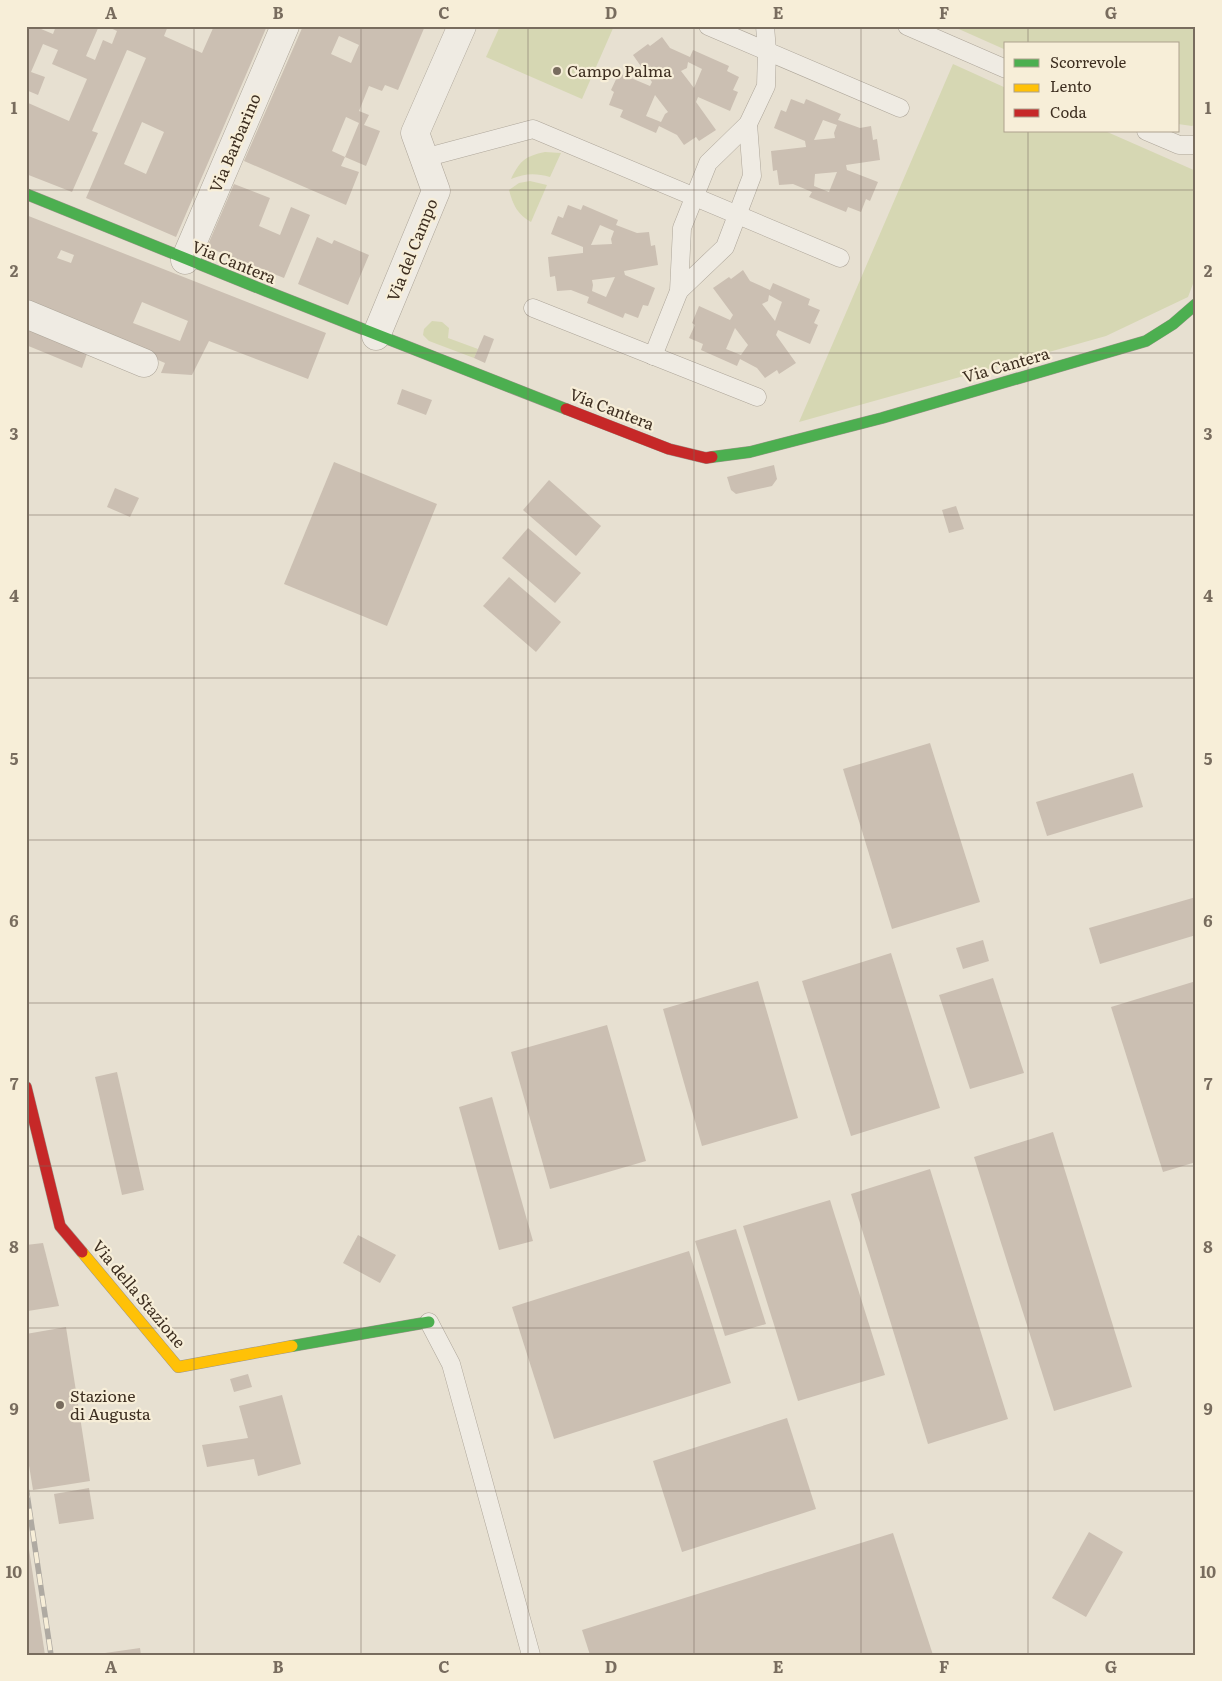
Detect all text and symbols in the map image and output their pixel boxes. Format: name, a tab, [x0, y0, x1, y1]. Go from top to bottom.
text: A	[105, 0, 117, 24]
text: B	[272, 0, 284, 24]
text: C	[438, 0, 450, 24]
text: D	[605, 0, 617, 24]
text: E	[773, 0, 784, 24]
text: F	[939, 0, 949, 24]
text: G	[1105, 0, 1117, 24]
legend	[1004, 42, 1180, 132]
text: Scorrevole	[1050, 50, 1127, 73]
place label: Campo Palma	[567, 58, 672, 82]
marker: Campo Palma	[551, 65, 563, 77]
text: Lento	[1050, 74, 1092, 97]
street label: Via Barbarino	[202, 89, 266, 196]
text: 1	[11, 95, 18, 119]
text: 1	[1205, 95, 1212, 119]
text: Coda	[1050, 100, 1087, 123]
street label: Via del Campo	[380, 195, 443, 305]
street label: Via Cantera	[189, 233, 281, 289]
text: 2	[10, 258, 19, 282]
text: 2	[1204, 258, 1213, 282]
street label: Via Cantera	[960, 340, 1052, 388]
street label: Via Cantera	[566, 381, 659, 435]
text: 3	[10, 421, 19, 445]
text: 3	[1204, 421, 1213, 445]
text: 4	[9, 583, 19, 607]
text: 4	[1203, 583, 1213, 607]
text: 5	[10, 746, 19, 770]
text: 5	[1204, 746, 1213, 770]
text: 6	[9, 908, 19, 932]
text: 6	[1203, 908, 1213, 932]
text: 7	[10, 1071, 19, 1095]
text: 7	[1204, 1071, 1213, 1095]
text: 8	[9, 1234, 19, 1258]
street label: Via della Stazione	[87, 1234, 192, 1353]
text: 8	[1203, 1234, 1213, 1258]
place label: Stazione di Augusta	[70, 1383, 151, 1425]
text: 9	[9, 1396, 19, 1420]
text: 9	[1203, 1396, 1213, 1420]
marker: Stazione di Augusta	[54, 1399, 66, 1411]
text: 10	[6, 1559, 22, 1583]
text: 10	[1200, 1559, 1216, 1583]
text: A	[105, 1654, 117, 1678]
text: B	[272, 1654, 284, 1678]
text: C	[438, 1654, 450, 1678]
text: D	[605, 1654, 617, 1678]
text: E	[773, 1654, 784, 1678]
text: F	[939, 1654, 949, 1678]
text: G	[1105, 1654, 1117, 1678]

